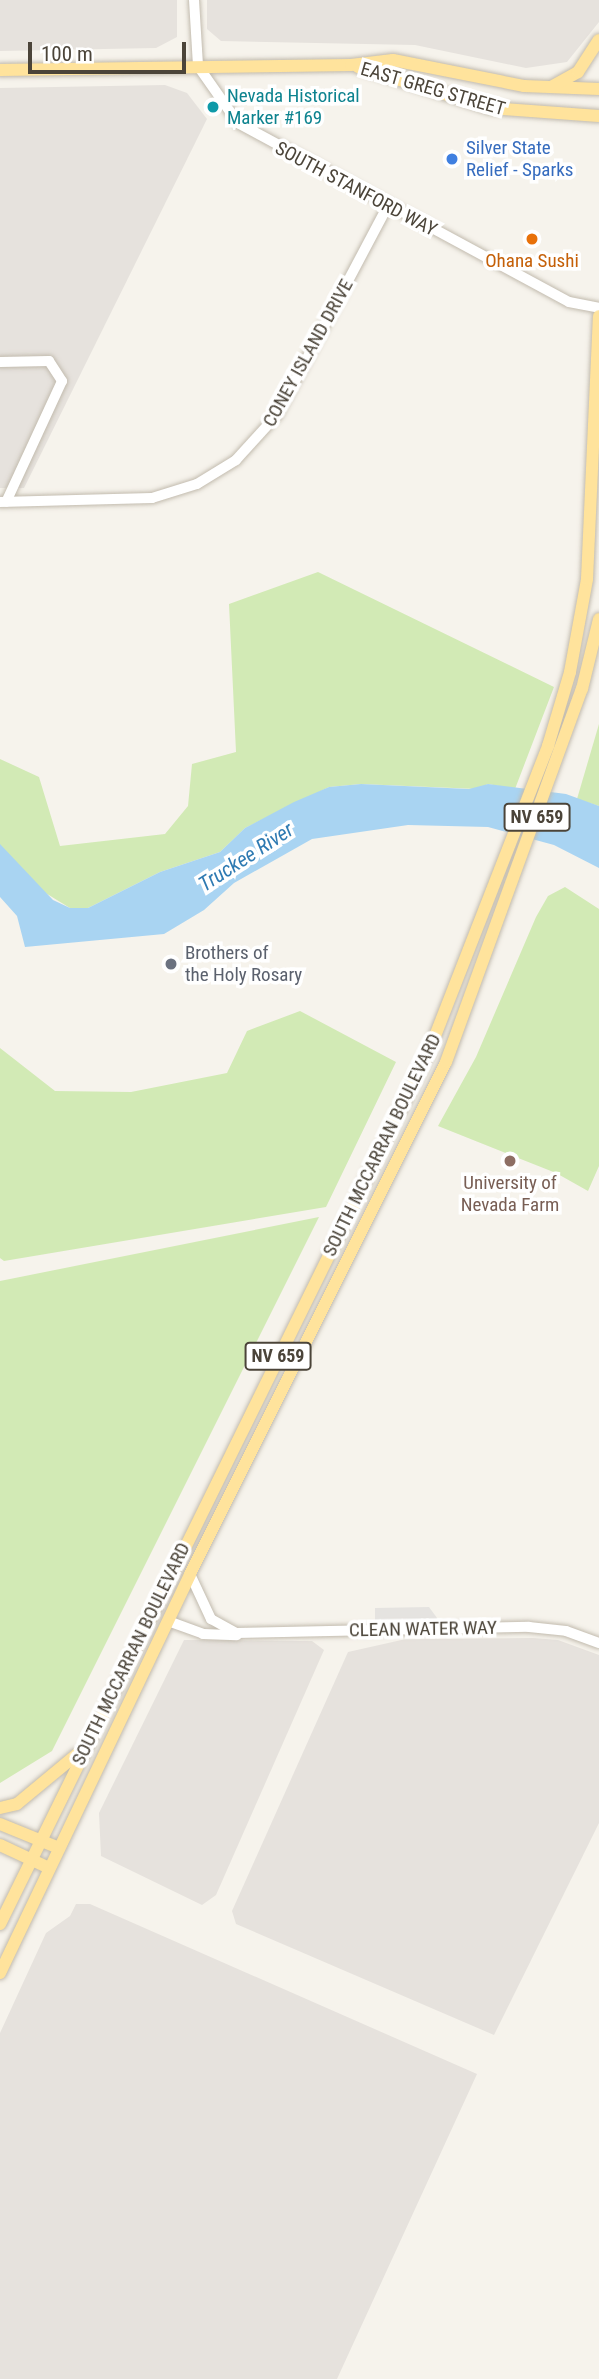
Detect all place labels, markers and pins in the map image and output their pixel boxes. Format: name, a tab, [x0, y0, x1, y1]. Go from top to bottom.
place label: Nevada Historical Marker #169	[227, 85, 360, 129]
marker: Nevada Historical Marker #169	[205, 99, 221, 115]
place label: Silver State Relief - Sparks	[466, 137, 573, 181]
marker: Silver State Relief - Sparks	[444, 151, 460, 167]
marker: Ohana Sushi	[524, 231, 540, 247]
place label: Ohana Sushi	[485, 250, 579, 272]
place label: Brothers of the Holy Rosary	[185, 942, 302, 986]
marker: Brothers of the Holy Rosary	[163, 956, 179, 972]
marker: University of Nevada Farm	[502, 1153, 518, 1169]
place label: University of Nevada Farm	[461, 1172, 559, 1216]

